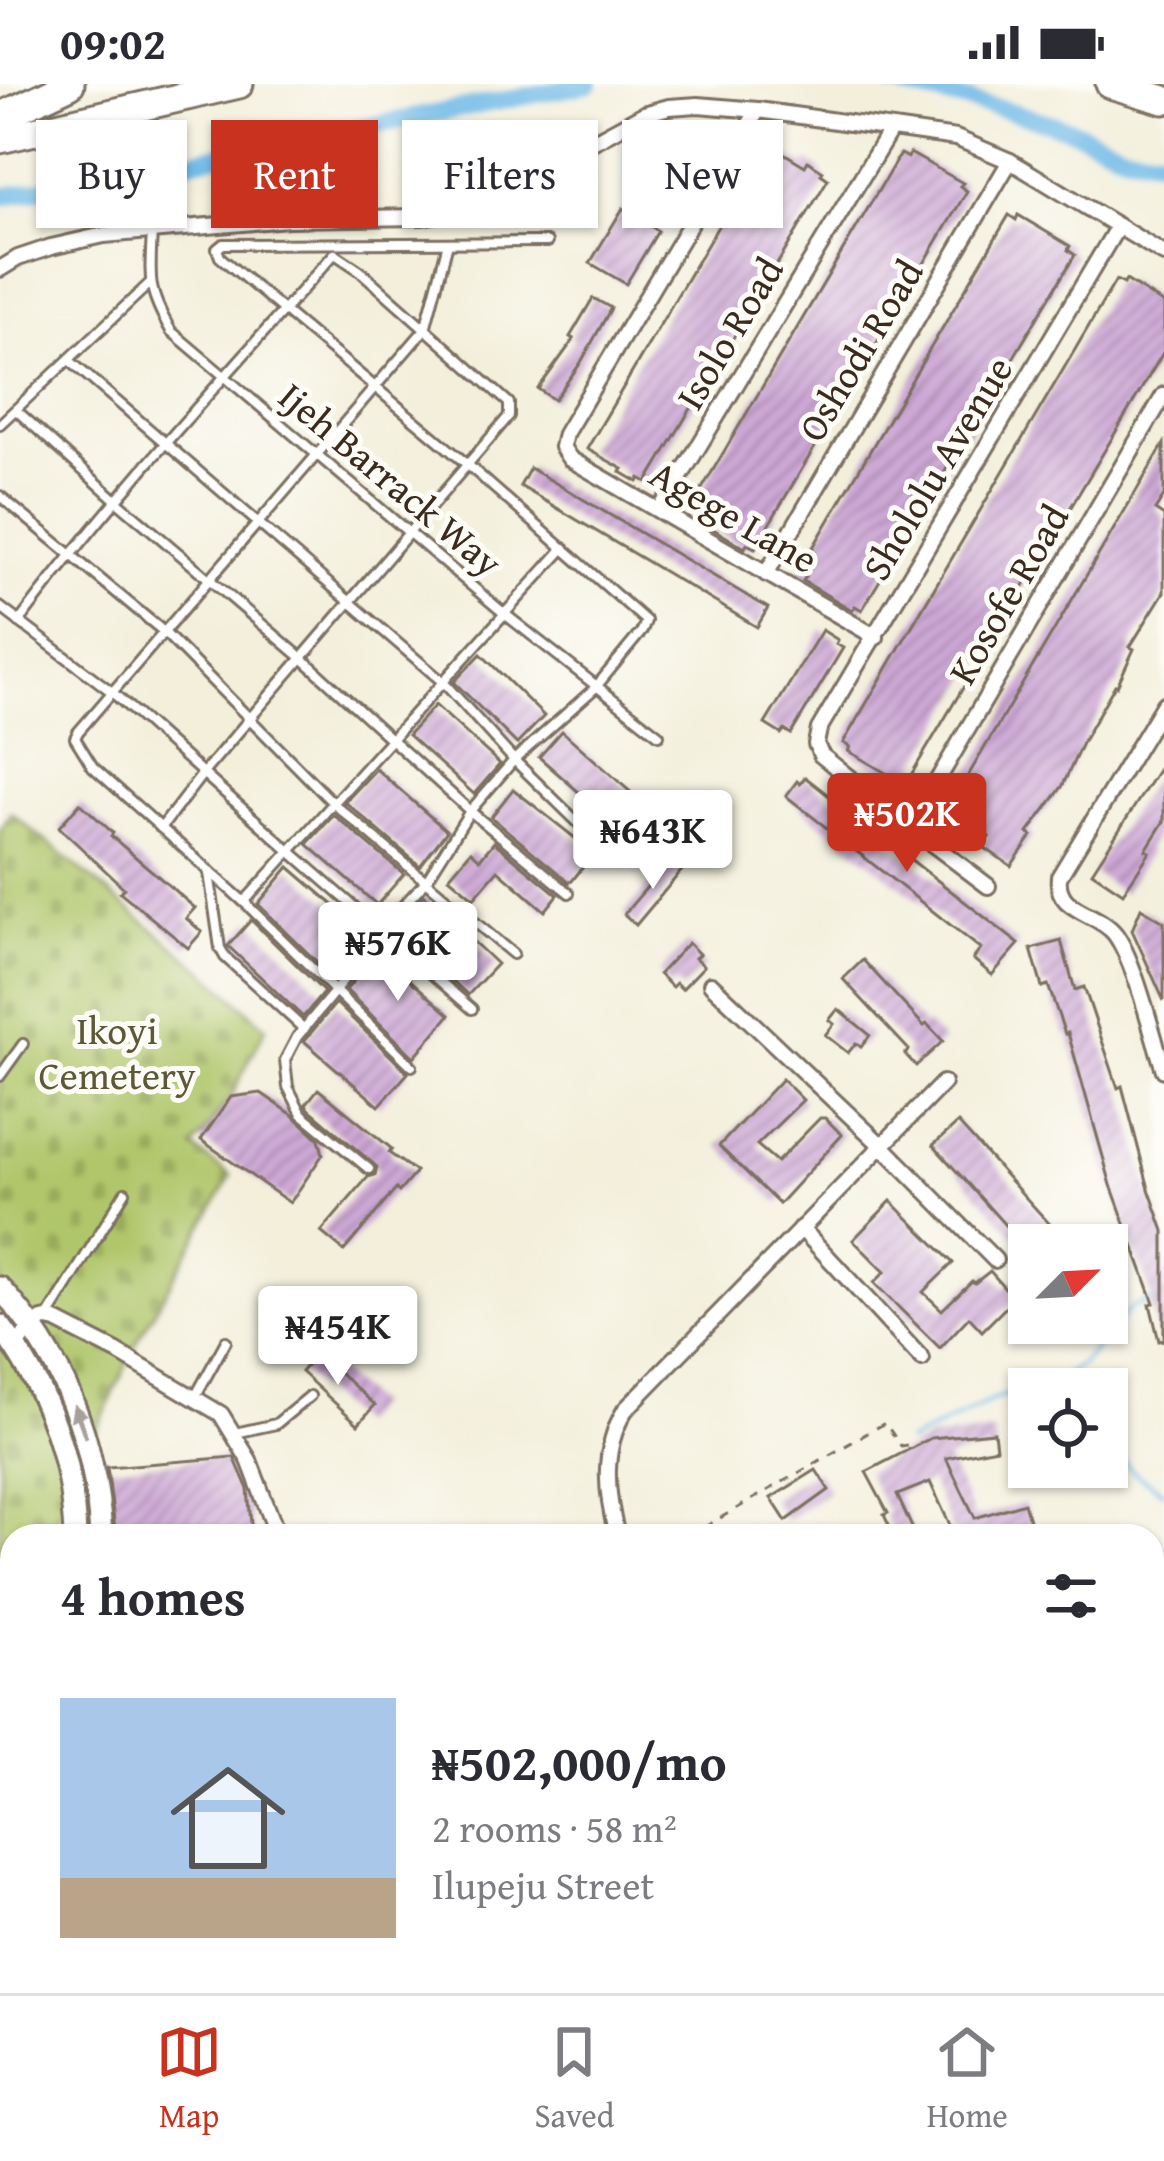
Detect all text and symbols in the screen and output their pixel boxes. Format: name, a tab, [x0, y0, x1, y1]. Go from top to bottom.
text: 09:02	[60, 10, 166, 75]
chip: Buy	[36, 120, 187, 228]
chip: Rent	[211, 120, 378, 228]
chip: Filters	[402, 120, 598, 228]
chip: New	[622, 120, 783, 228]
street label: Isolo Road	[661, 246, 796, 420]
street label: Oshodi Road	[783, 248, 936, 451]
street label: Shololu Avenue	[847, 345, 1026, 590]
street label: Ijeh Barrack Way	[267, 368, 516, 590]
street label: Agege Lane	[640, 445, 829, 587]
street label: Kosofe Road	[933, 493, 1082, 694]
pin: ₦502K	[823, 773, 991, 875]
text: ₦502K	[854, 783, 960, 840]
pin: ₦643K	[569, 790, 737, 892]
text: ₦643K	[600, 800, 706, 857]
pin: ₦576K	[314, 902, 482, 1004]
text: ₦576K	[345, 912, 451, 969]
park label: Ikoyi Cemetery	[38, 1001, 196, 1103]
north arrow	[1008, 1224, 1128, 1344]
map controls	[1008, 1224, 1128, 1488]
pin: ₦454K	[254, 1286, 422, 1388]
text: ₦454K	[285, 1296, 391, 1353]
button: locate	[1008, 1368, 1128, 1488]
one-way arrow	[70, 1403, 88, 1439]
text: 4 homes	[60, 1559, 246, 1634]
icon: filters	[1038, 1563, 1104, 1629]
text: ₦502,000/mo	[432, 1724, 727, 1799]
icon: home	[156, 1746, 300, 1890]
text: 2 rooms · 58 m²	[432, 1799, 677, 1856]
text: Ilupeju Street	[432, 1856, 654, 1913]
tab: Map	[156, 2019, 222, 2139]
tab: Saved	[534, 2019, 614, 2139]
tab: Home	[927, 2019, 1008, 2139]

